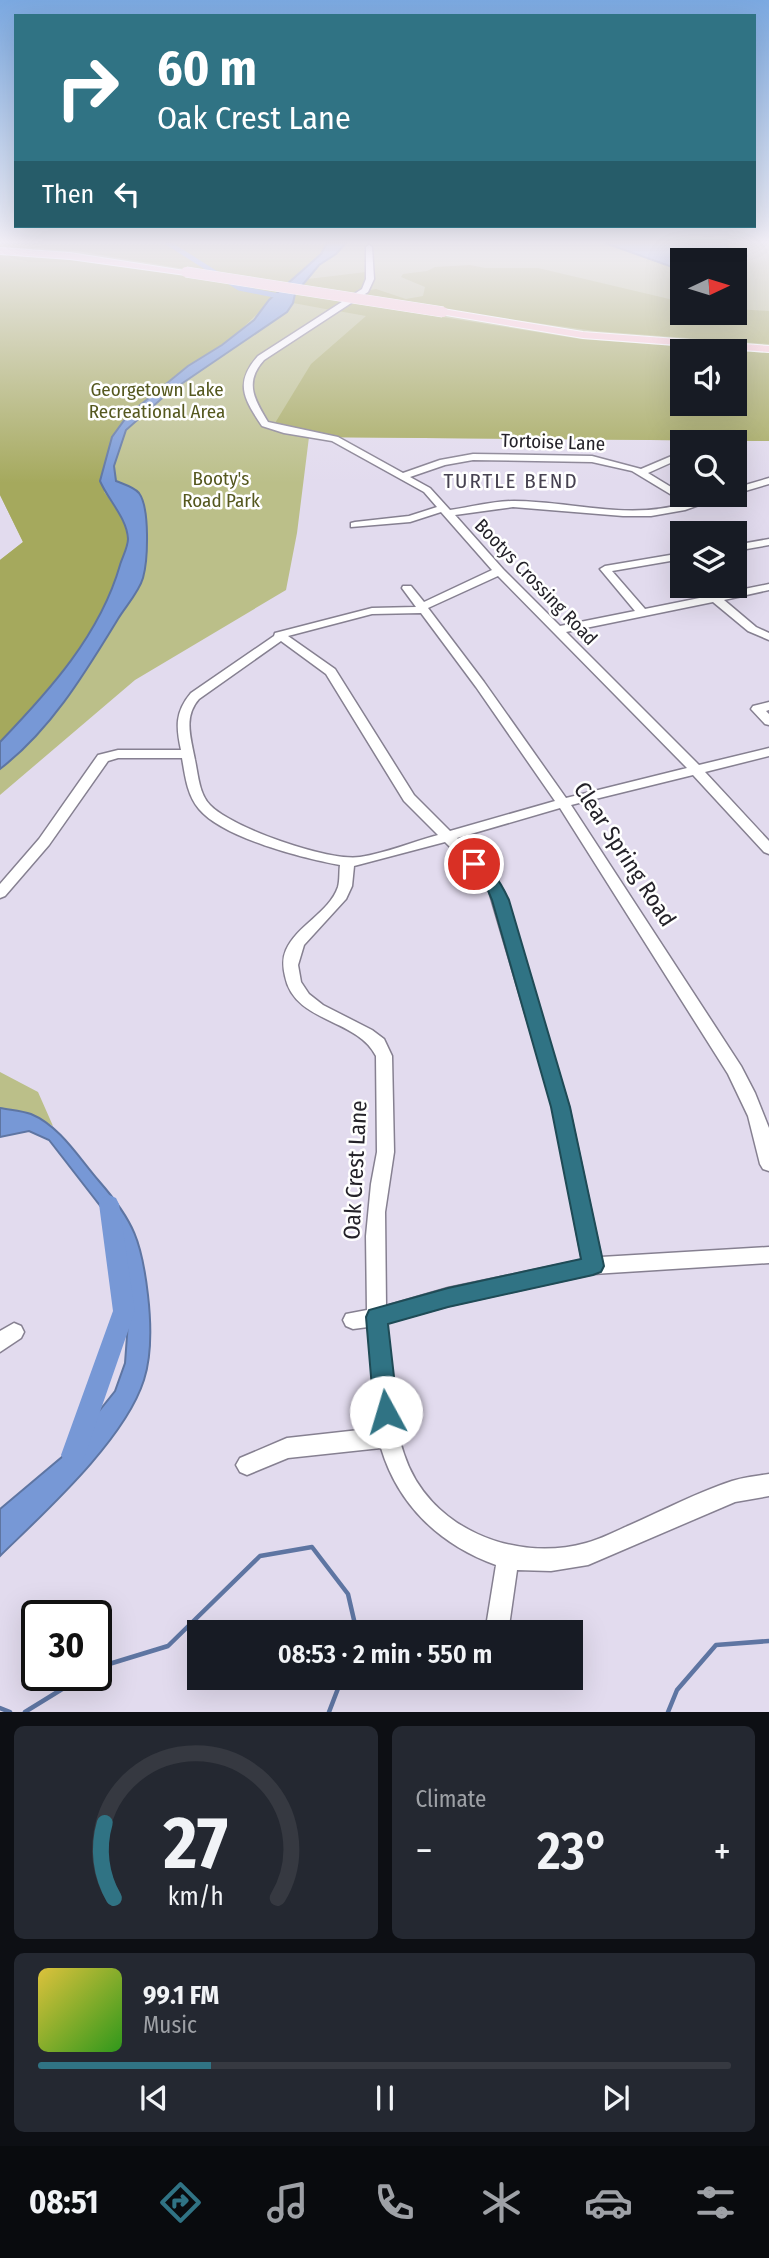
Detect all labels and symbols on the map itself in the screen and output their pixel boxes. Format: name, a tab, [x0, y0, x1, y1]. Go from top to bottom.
north arrow	[670, 248, 747, 326]
park label: Georgetown Lake Recreational Area	[89, 378, 225, 423]
street label: Tortoise Lane	[501, 429, 605, 455]
park label: Booty's Road Park	[182, 467, 260, 512]
district label: TURTLE BEND	[443, 468, 579, 494]
street label: Bootys Crossing Road	[470, 514, 602, 650]
street label: Clear Spring Road	[568, 776, 682, 932]
pin	[444, 834, 504, 894]
street label: Oak Crest Lane	[337, 1100, 373, 1240]
position arrow	[349, 1375, 423, 1449]
speed limit sign: 30	[21, 1600, 112, 1691]

